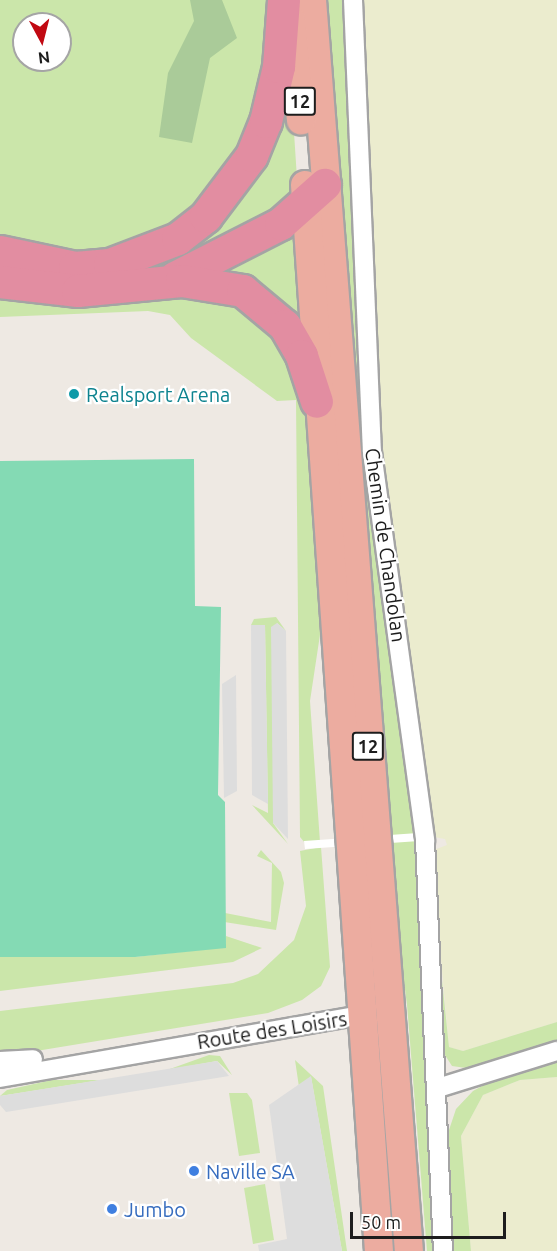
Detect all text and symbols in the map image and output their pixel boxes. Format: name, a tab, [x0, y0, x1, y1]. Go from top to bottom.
north arrow	[12, 12, 72, 72]
text: N	[37, 48, 51, 68]
road number: 12	[284, 86, 316, 116]
place label: Realsport Arena	[86, 382, 230, 406]
marker: Realsport Arena	[67, 387, 81, 401]
street label: Chemin de Chandolan	[360, 446, 412, 644]
road number: 12	[352, 731, 385, 761]
street label: Route des Loisirs	[195, 1006, 349, 1054]
place label: Naville SA	[206, 1159, 295, 1183]
marker: Naville SA	[187, 1164, 201, 1178]
place label: Jumbo	[124, 1197, 186, 1221]
scale bar	[353, 1200, 509, 1238]
marker: Jumbo	[105, 1202, 119, 1216]
text: 50 m	[361, 1212, 401, 1232]

